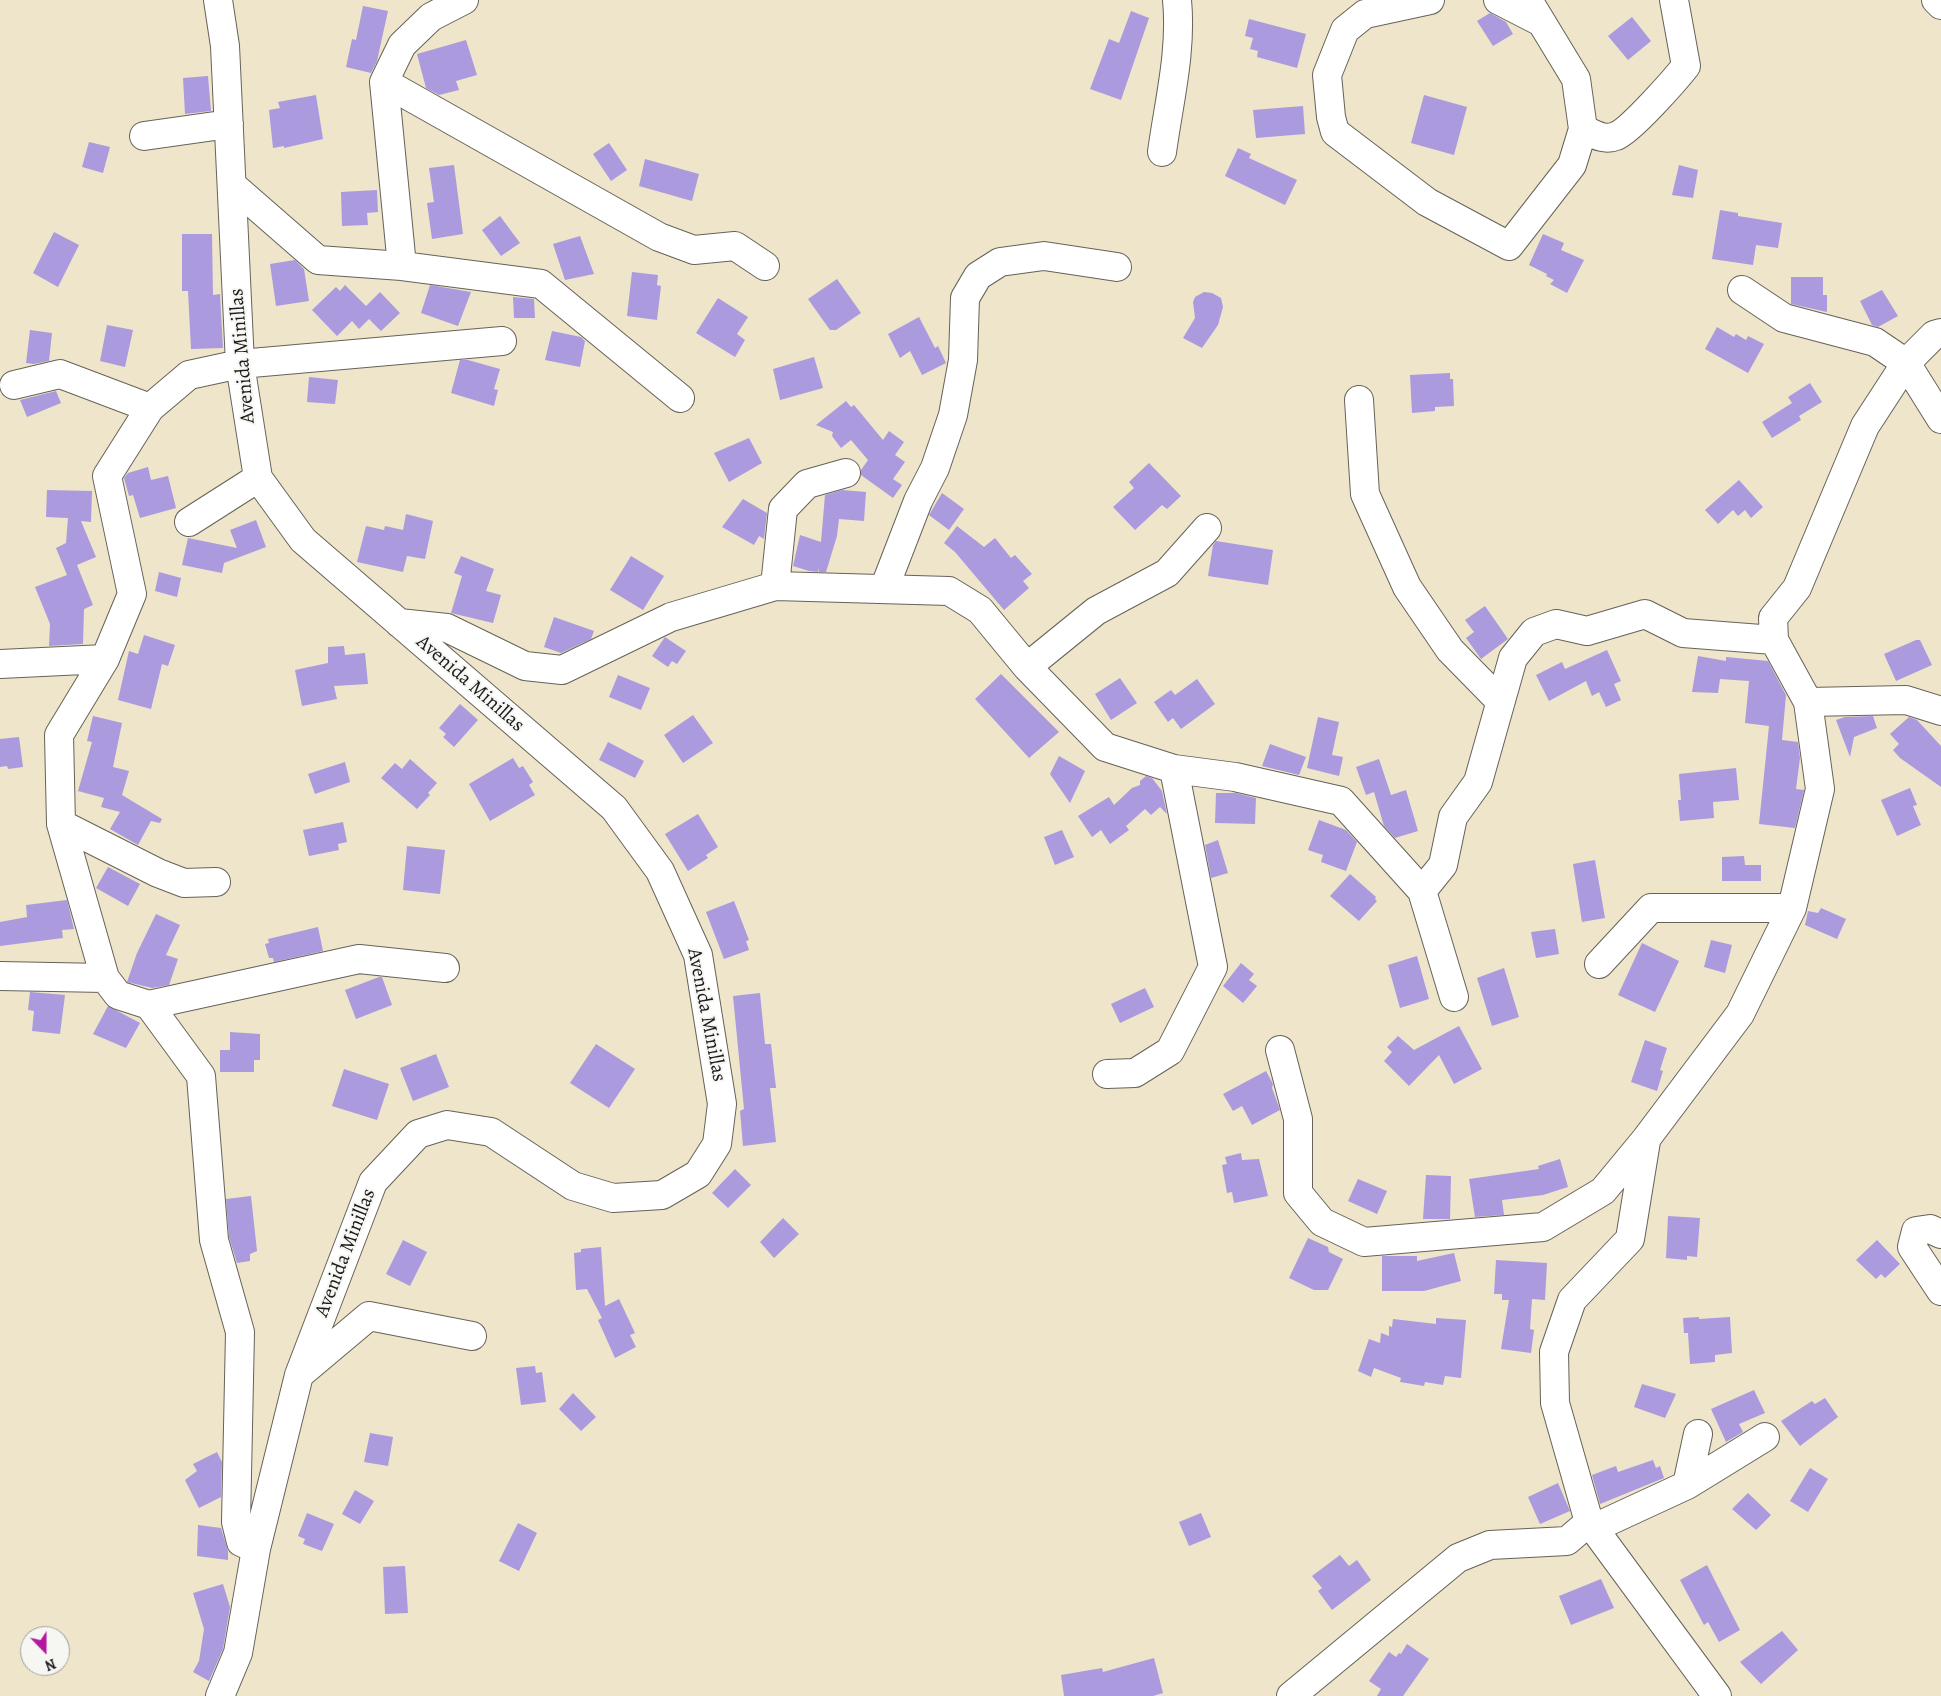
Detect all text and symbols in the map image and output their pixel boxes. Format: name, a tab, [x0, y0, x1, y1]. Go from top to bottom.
street label: Avenida Minillas	[225, 287, 261, 425]
street label: Avenida Minillas	[411, 630, 529, 738]
street label: Avenida Minillas	[681, 946, 731, 1084]
street label: Avenida Minillas	[311, 1185, 381, 1321]
north arrow	[20, 1626, 70, 1676]
text: N	[42, 1654, 59, 1675]

